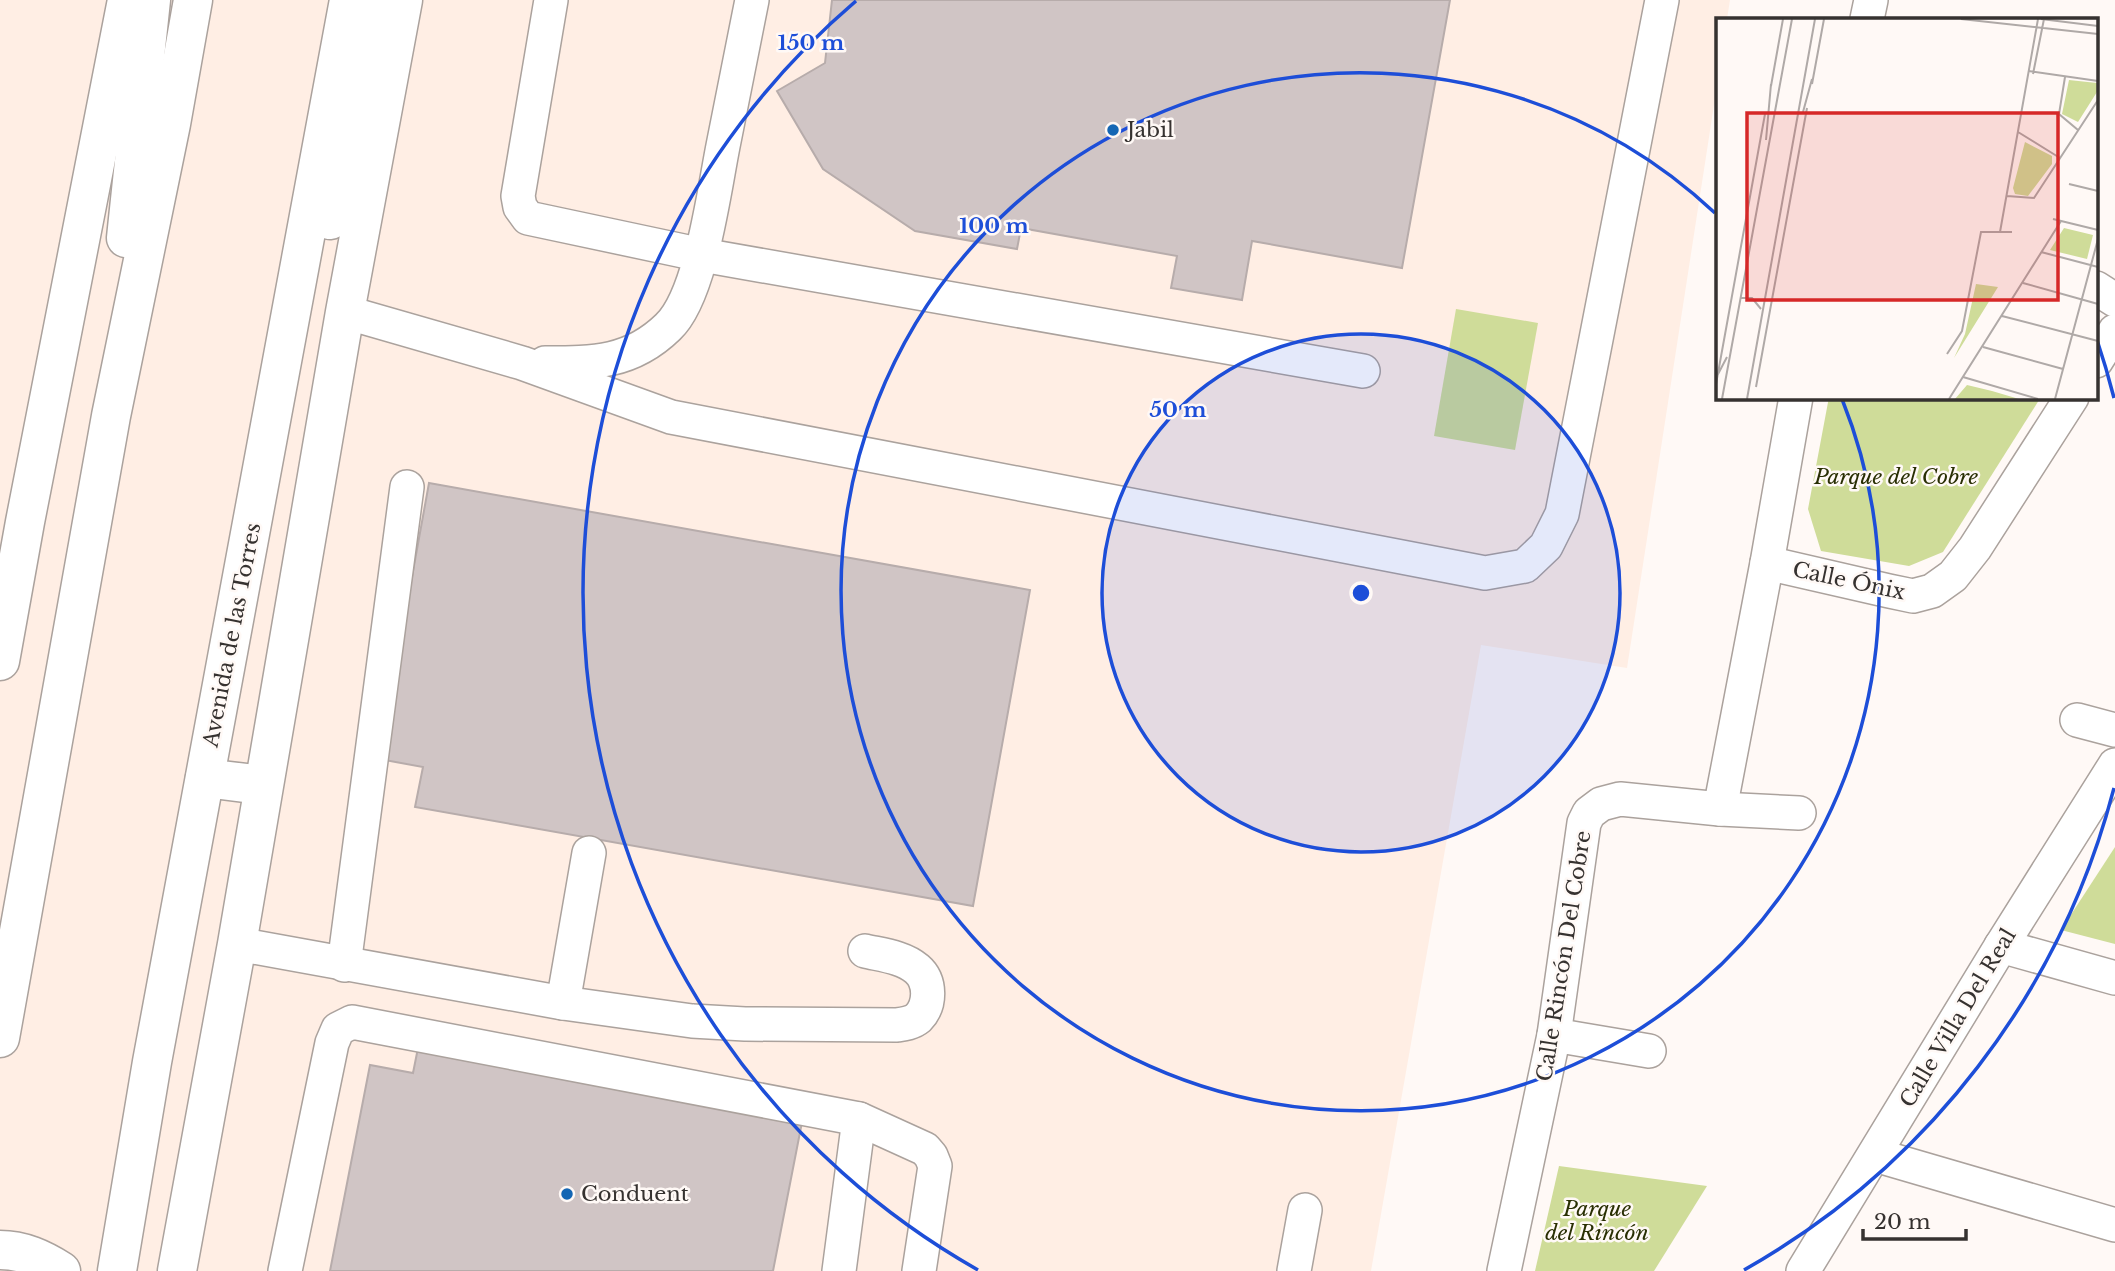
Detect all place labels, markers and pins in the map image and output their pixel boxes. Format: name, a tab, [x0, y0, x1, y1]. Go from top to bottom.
place label: Jabil	[1124, 117, 1174, 143]
marker: Jabil	[1105, 122, 1121, 138]
centre of rings	[1349, 581, 1373, 605]
place label: Conduent	[581, 1181, 689, 1207]
marker: Conduent	[559, 1186, 575, 1202]

